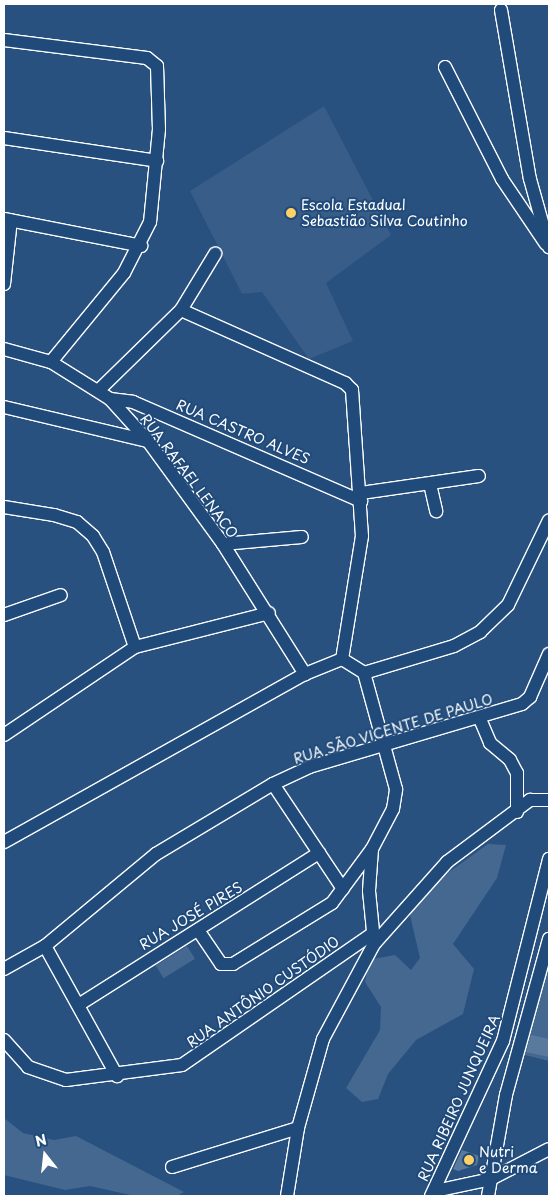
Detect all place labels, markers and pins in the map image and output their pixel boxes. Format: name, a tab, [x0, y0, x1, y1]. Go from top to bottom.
place label: Escola Estadual Sebastião Silva Coutinho	[301, 197, 468, 230]
marker: Escola Estadual Sebastião Silva Coutinho	[285, 207, 297, 219]
place label: Nutri e Derma	[479, 1144, 538, 1176]
marker: Nutri e Derma	[463, 1154, 475, 1166]

